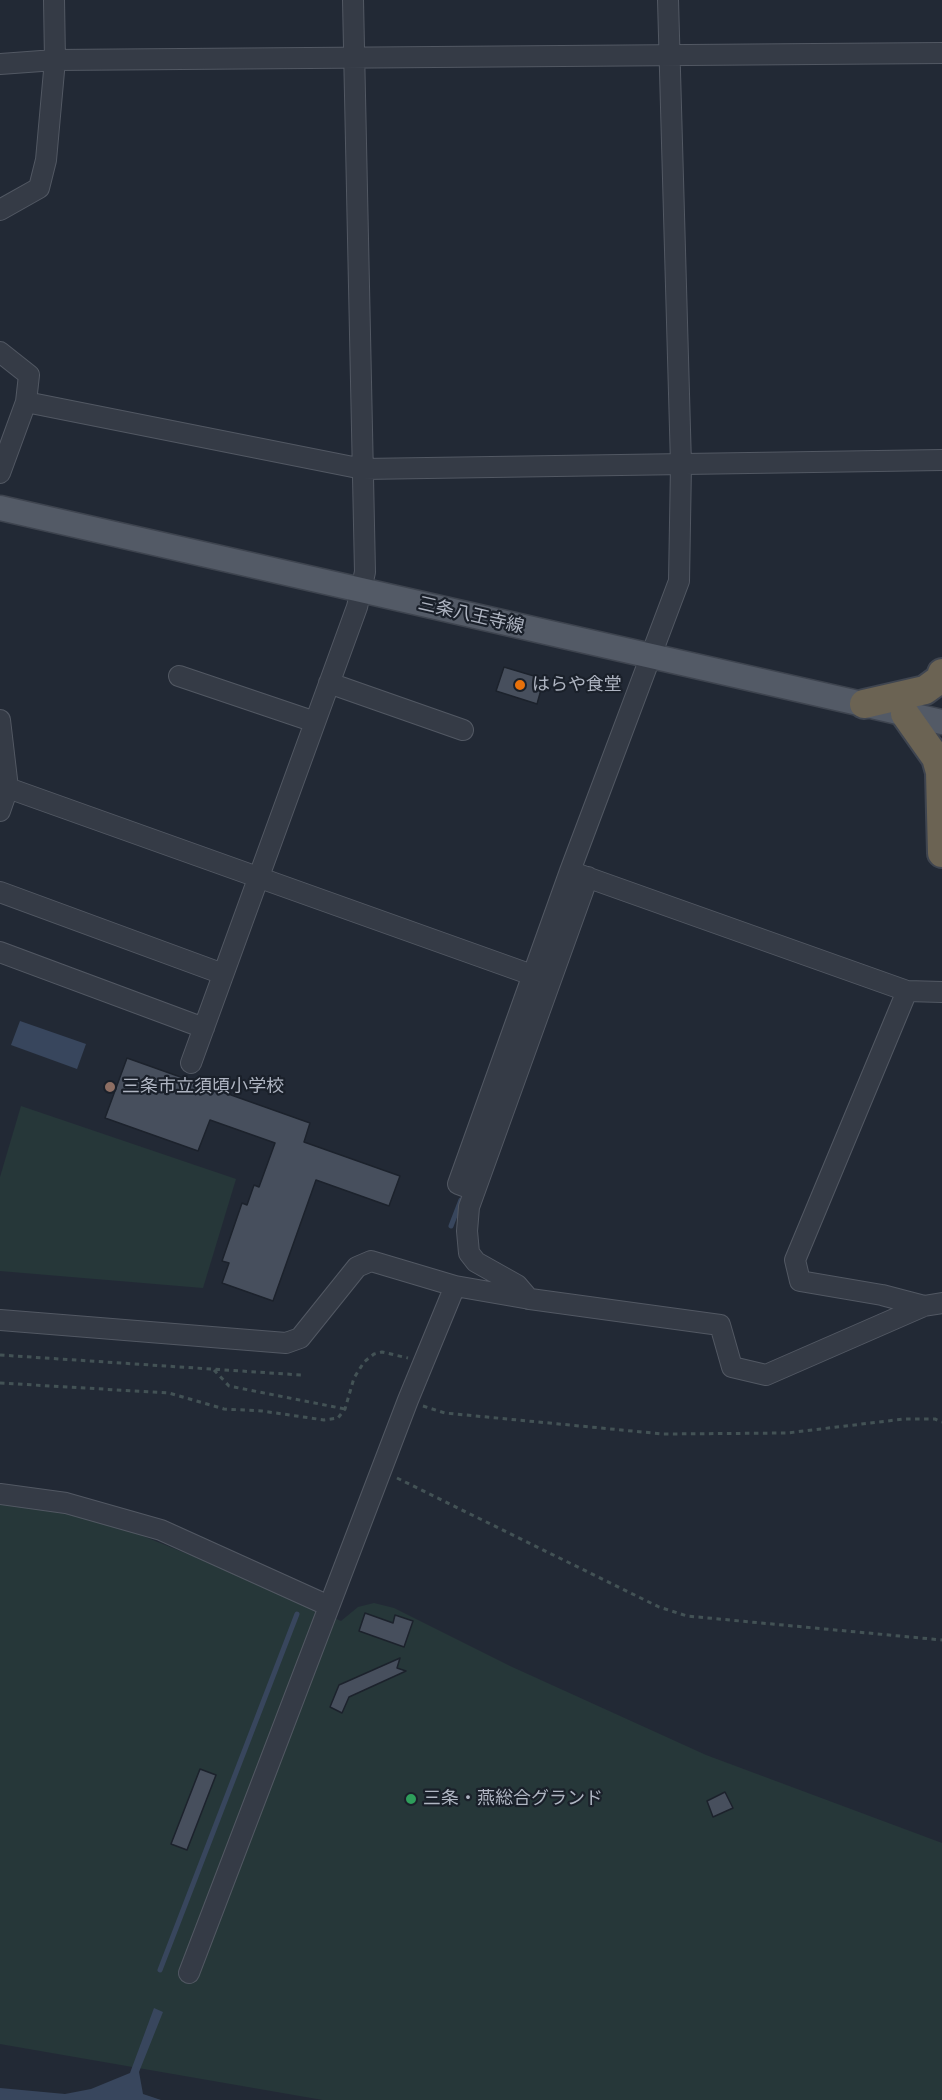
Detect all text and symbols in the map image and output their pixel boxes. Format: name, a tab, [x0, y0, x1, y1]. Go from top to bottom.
street label: 三条八王寺線	[416, 593, 526, 639]
place label: はらや食堂	[532, 674, 622, 696]
marker: はらや食堂	[513, 678, 527, 692]
place label: 三条市立須頃小学校	[122, 1076, 284, 1098]
marker: 三条市立須頃小学校	[103, 1080, 117, 1094]
place label: 三条・燕総合グランド	[423, 1788, 603, 1810]
marker: 三条・燕総合グランド	[404, 1792, 418, 1806]

